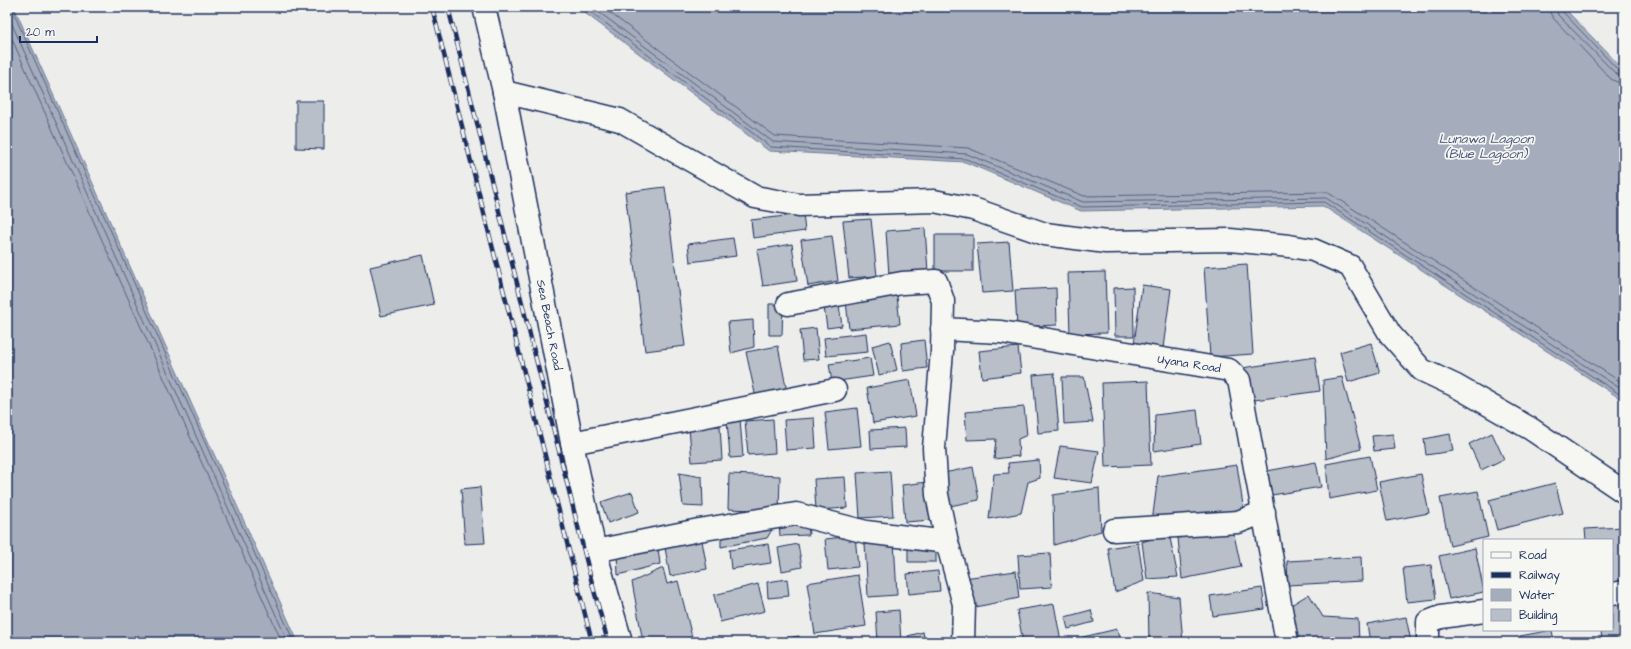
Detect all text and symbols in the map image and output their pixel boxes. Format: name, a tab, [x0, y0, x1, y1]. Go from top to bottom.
scale bar	[20, 18, 97, 44]
text: 20 m	[26, 24, 55, 41]
water label: Lunawa Lagoon (Blue Lagoon)	[1439, 130, 1535, 164]
street label: Sea Beach Road	[532, 278, 566, 372]
street label: Uyana Road	[1156, 351, 1222, 378]
legend	[1483, 539, 1613, 631]
text: Road	[1519, 547, 1547, 564]
text: Railway	[1519, 567, 1560, 585]
text: Water	[1519, 587, 1555, 604]
text: Building	[1519, 607, 1557, 625]

